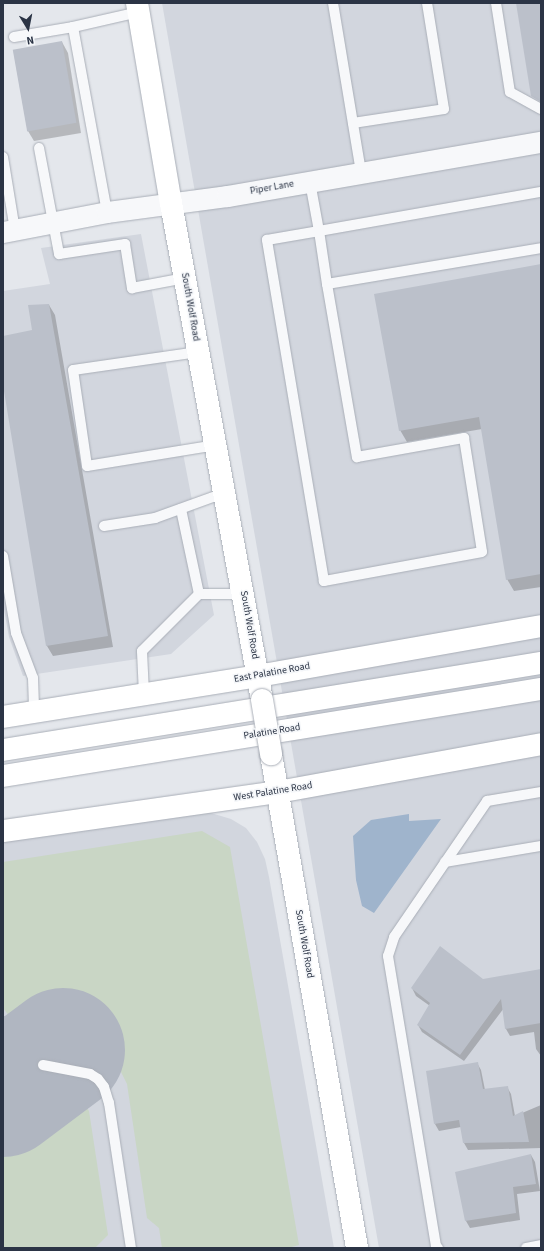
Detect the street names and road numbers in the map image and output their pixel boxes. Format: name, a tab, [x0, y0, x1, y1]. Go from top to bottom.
street label: Piper Lane	[249, 178, 295, 198]
street label: South Wolf Road	[178, 272, 202, 342]
street label: South Wolf Road	[237, 590, 261, 660]
street label: East Palatine Road	[233, 660, 311, 686]
street label: Palatine Road	[243, 722, 301, 742]
street label: West Palatine Road	[233, 780, 313, 804]
street label: South Wolf Road	[292, 909, 316, 979]

